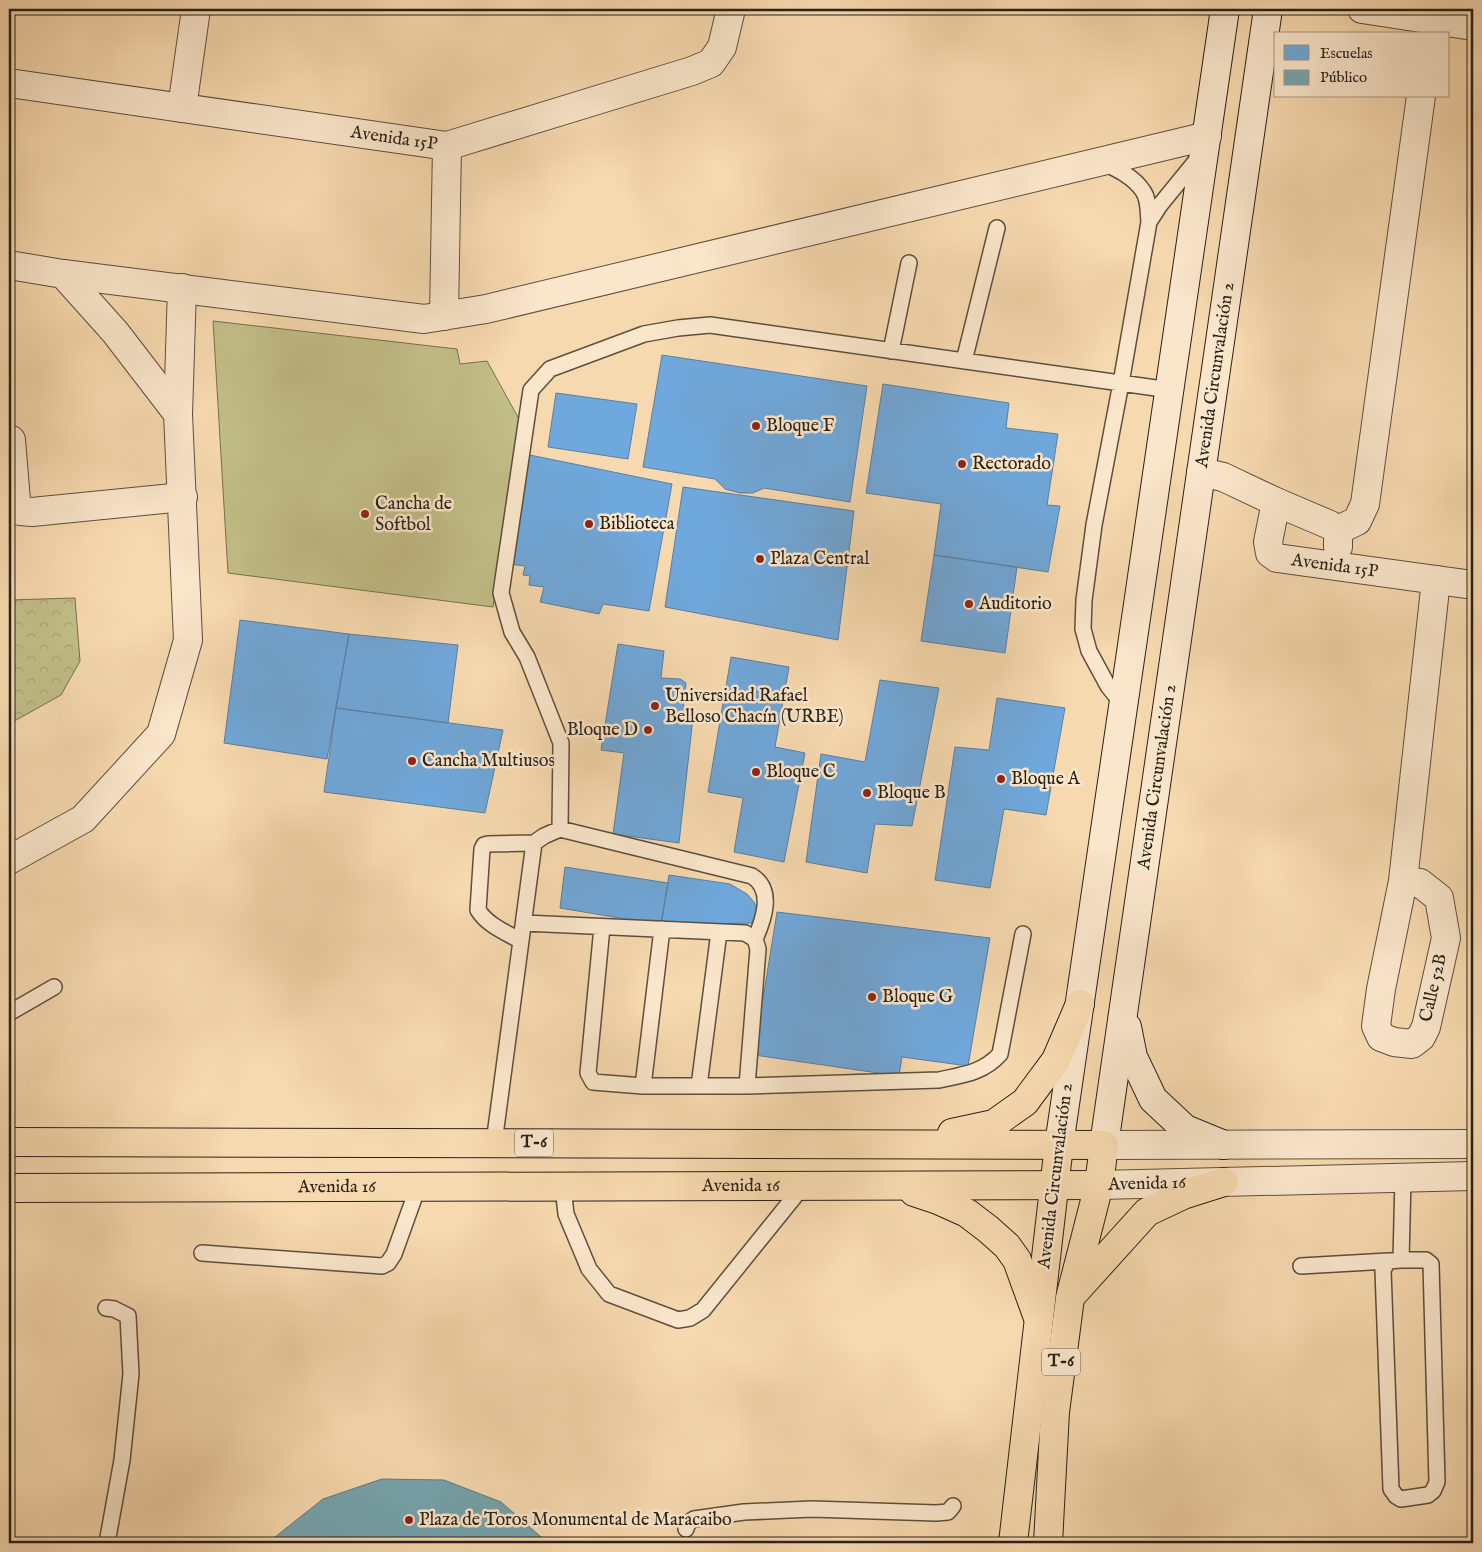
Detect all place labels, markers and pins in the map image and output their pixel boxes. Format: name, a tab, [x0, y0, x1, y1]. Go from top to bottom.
place label: Bloque F	[766, 415, 835, 438]
marker: Bloque F	[750, 420, 762, 432]
place label: Rectorado	[972, 453, 1051, 476]
marker: Rectorado	[956, 458, 968, 470]
place label: Cancha de Softbol	[375, 493, 452, 537]
marker: Cancha de Softbol	[359, 508, 371, 520]
place label: Biblioteca	[599, 513, 675, 536]
marker: Biblioteca	[583, 518, 595, 530]
place label: Plaza Central	[770, 548, 869, 571]
marker: Plaza Central	[754, 553, 766, 565]
place label: Auditorio	[978, 593, 1052, 616]
marker: Auditorio	[963, 598, 975, 610]
place label: Universidad Rafael Belloso Chacín (URBE)	[665, 685, 844, 729]
marker: Universidad Rafael Belloso Chacín (URBE)	[649, 700, 661, 712]
place label: Bloque D	[567, 719, 638, 742]
marker: Bloque D	[642, 724, 654, 736]
place label: Cancha Multiusos	[422, 750, 555, 773]
marker: Cancha Multiusos	[406, 755, 418, 767]
place label: Bloque C	[766, 761, 836, 784]
marker: Bloque C	[750, 766, 762, 778]
place label: Bloque A	[1011, 768, 1081, 791]
marker: Bloque A	[995, 773, 1007, 785]
place label: Bloque B	[877, 782, 946, 805]
marker: Bloque B	[861, 787, 873, 799]
place label: Bloque G	[882, 986, 954, 1009]
marker: Bloque G	[866, 991, 878, 1003]
place label: Plaza de Toros Monumental de Maracaibo	[419, 1509, 732, 1532]
marker: Plaza de Toros Monumental de Maracaibo	[403, 1514, 415, 1526]

